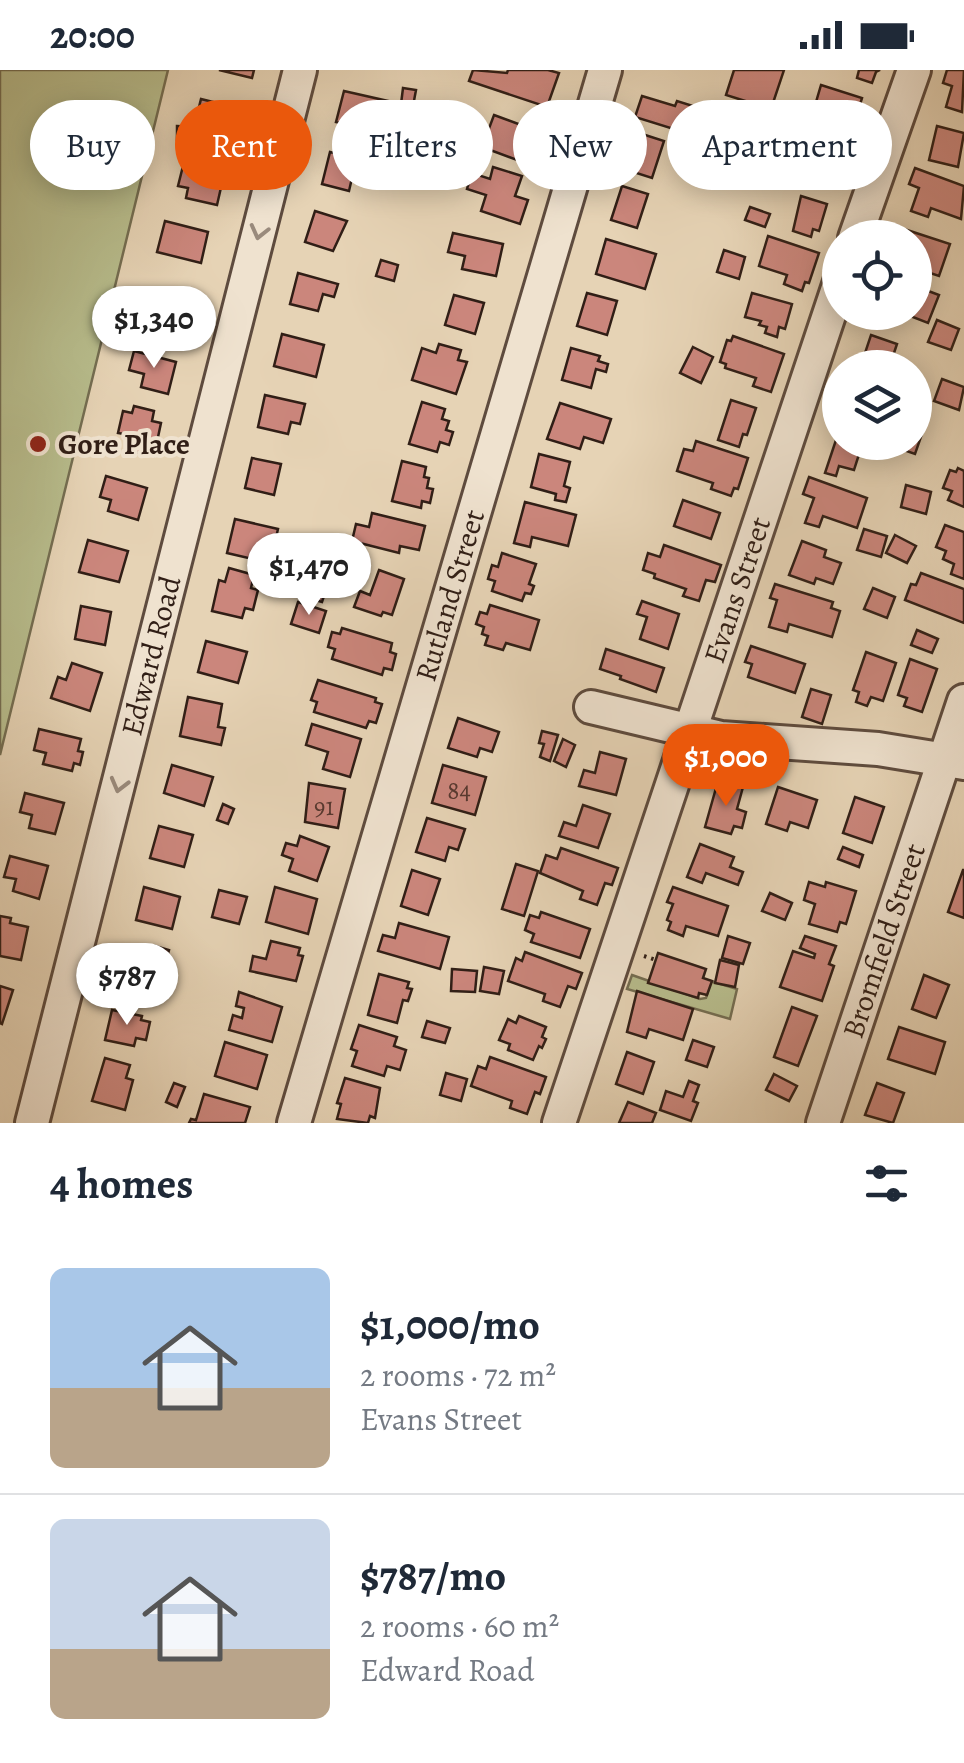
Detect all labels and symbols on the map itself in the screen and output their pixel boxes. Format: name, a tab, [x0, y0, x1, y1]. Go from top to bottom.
one-way arrow	[249, 223, 270, 240]
pin: $1,340	[73, 286, 235, 371]
place label: Gore Place	[58, 424, 190, 464]
marker: Gore Place	[27, 433, 49, 455]
street label: Rutland Street	[406, 505, 494, 686]
street label: Evans Street	[694, 511, 780, 668]
pin: $1,470	[228, 533, 390, 618]
street label: Edward Road	[111, 571, 191, 740]
pin: $1,000	[645, 724, 807, 809]
house number: 84	[447, 774, 471, 808]
one-way arrow	[110, 776, 131, 793]
house number: 91	[314, 790, 334, 824]
street label: Bromfield Street	[833, 838, 935, 1044]
pin: $787	[68, 943, 186, 1028]

